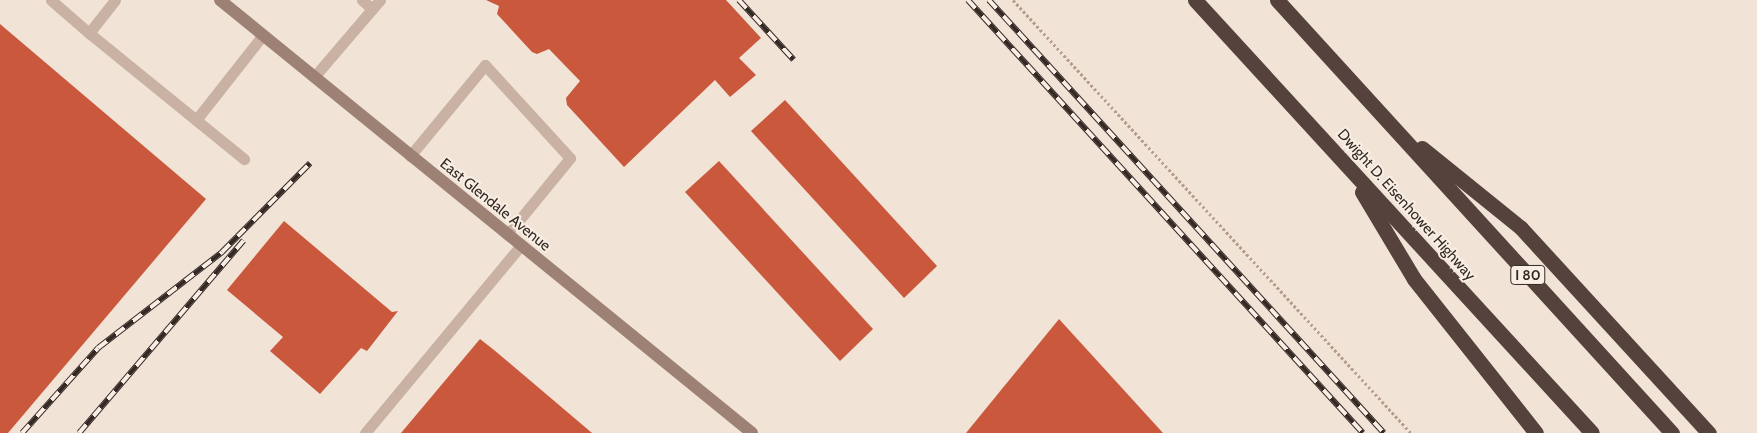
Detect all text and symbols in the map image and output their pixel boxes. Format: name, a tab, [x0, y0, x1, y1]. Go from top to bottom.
street label: Dwight D. Eisenhower Highway	[1333, 126, 1479, 284]
street label: East Glendale Avenue	[436, 155, 554, 255]
road number: I 80	[1509, 264, 1547, 286]

